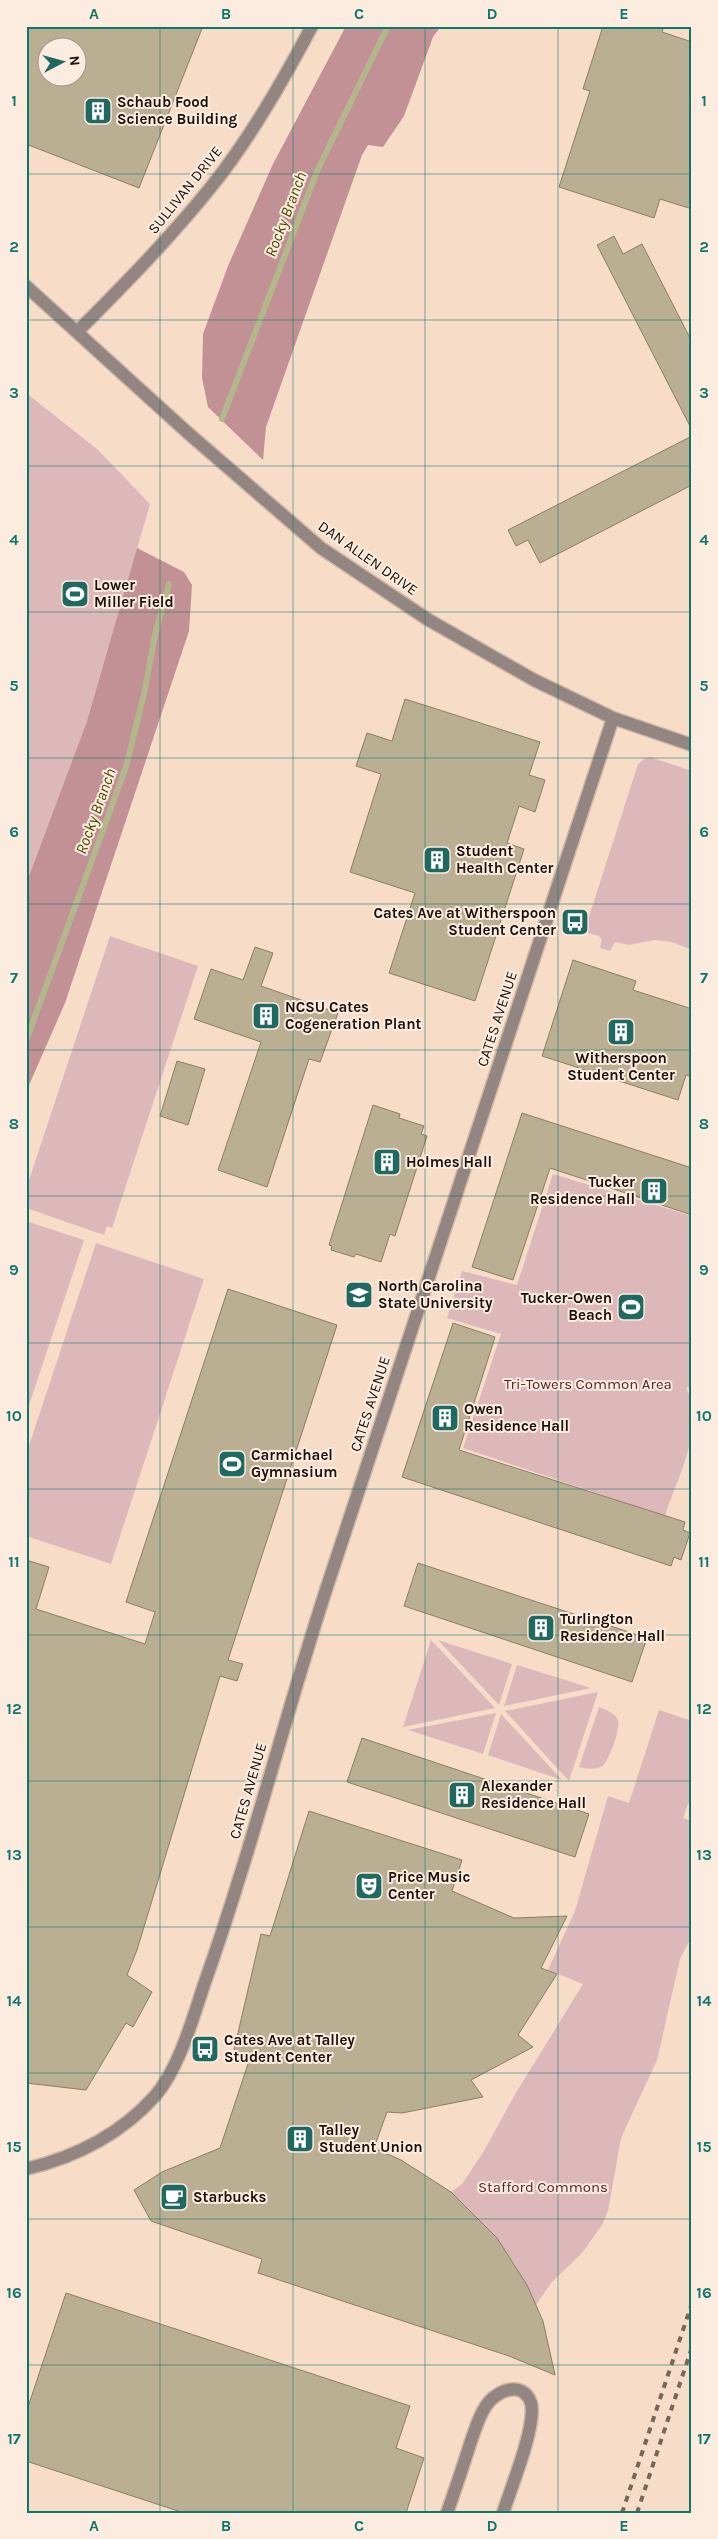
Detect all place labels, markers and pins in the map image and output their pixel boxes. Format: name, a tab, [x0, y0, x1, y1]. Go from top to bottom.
place label: Schaub Food Science Building	[117, 93, 237, 128]
building icon: Schaub Food Science Building	[83, 96, 113, 126]
place label: Lower Miller Field	[94, 576, 174, 611]
sports icon: Lower Miller Field	[60, 579, 90, 609]
place label: Student Health Center	[456, 842, 554, 877]
building icon: Student Health Center	[422, 845, 452, 875]
place label: Cates Ave at Witherspoon Student Center	[373, 904, 556, 939]
bus stop icon: Cates Ave at Witherspoon Student Center	[560, 907, 590, 937]
place label: NCSU Cates Cogeneration Plant	[285, 998, 421, 1033]
building icon: NCSU Cates Cogeneration Plant	[251, 1001, 281, 1031]
building icon: Witherspoon Student Center	[606, 1017, 636, 1047]
place label: Witherspoon Student Center	[567, 1049, 675, 1084]
building icon: Holmes Hall	[372, 1147, 402, 1177]
place label: Holmes Hall	[406, 1153, 492, 1171]
place label: Tucker Residence Hall	[530, 1173, 635, 1208]
building icon: Tucker Residence Hall	[639, 1176, 669, 1206]
place label: North Carolina State University	[378, 1277, 493, 1312]
school or university icon: North Carolina State University	[344, 1280, 374, 1310]
place label: Tucker-Owen Beach	[521, 1289, 612, 1324]
sports icon: Tucker-Owen Beach	[616, 1292, 646, 1322]
place label: Owen Residence Hall	[464, 1400, 569, 1435]
building icon: Owen Residence Hall	[430, 1403, 460, 1433]
place label: Carmichael Gymnasium	[251, 1446, 338, 1481]
sports icon: Carmichael Gymnasium	[217, 1449, 247, 1479]
place label: Turlington Residence Hall	[560, 1610, 665, 1645]
building icon: Turlington Residence Hall	[526, 1613, 556, 1643]
place label: Alexander Residence Hall	[481, 1777, 586, 1812]
building icon: Alexander Residence Hall	[447, 1780, 477, 1810]
place label: Price Music Center	[388, 1868, 471, 1903]
theatre icon: Price Music Center	[354, 1871, 384, 1901]
place label: Cates Ave at Talley Student Center	[224, 2031, 355, 2066]
bus stop icon: Cates Ave at Talley Student Center	[190, 2034, 220, 2064]
place label: Talley Student Union	[319, 2121, 423, 2156]
building icon: Talley Student Union	[285, 2124, 315, 2154]
cafe icon: Starbucks	[159, 2182, 189, 2212]
place label: Starbucks	[193, 2188, 267, 2206]

